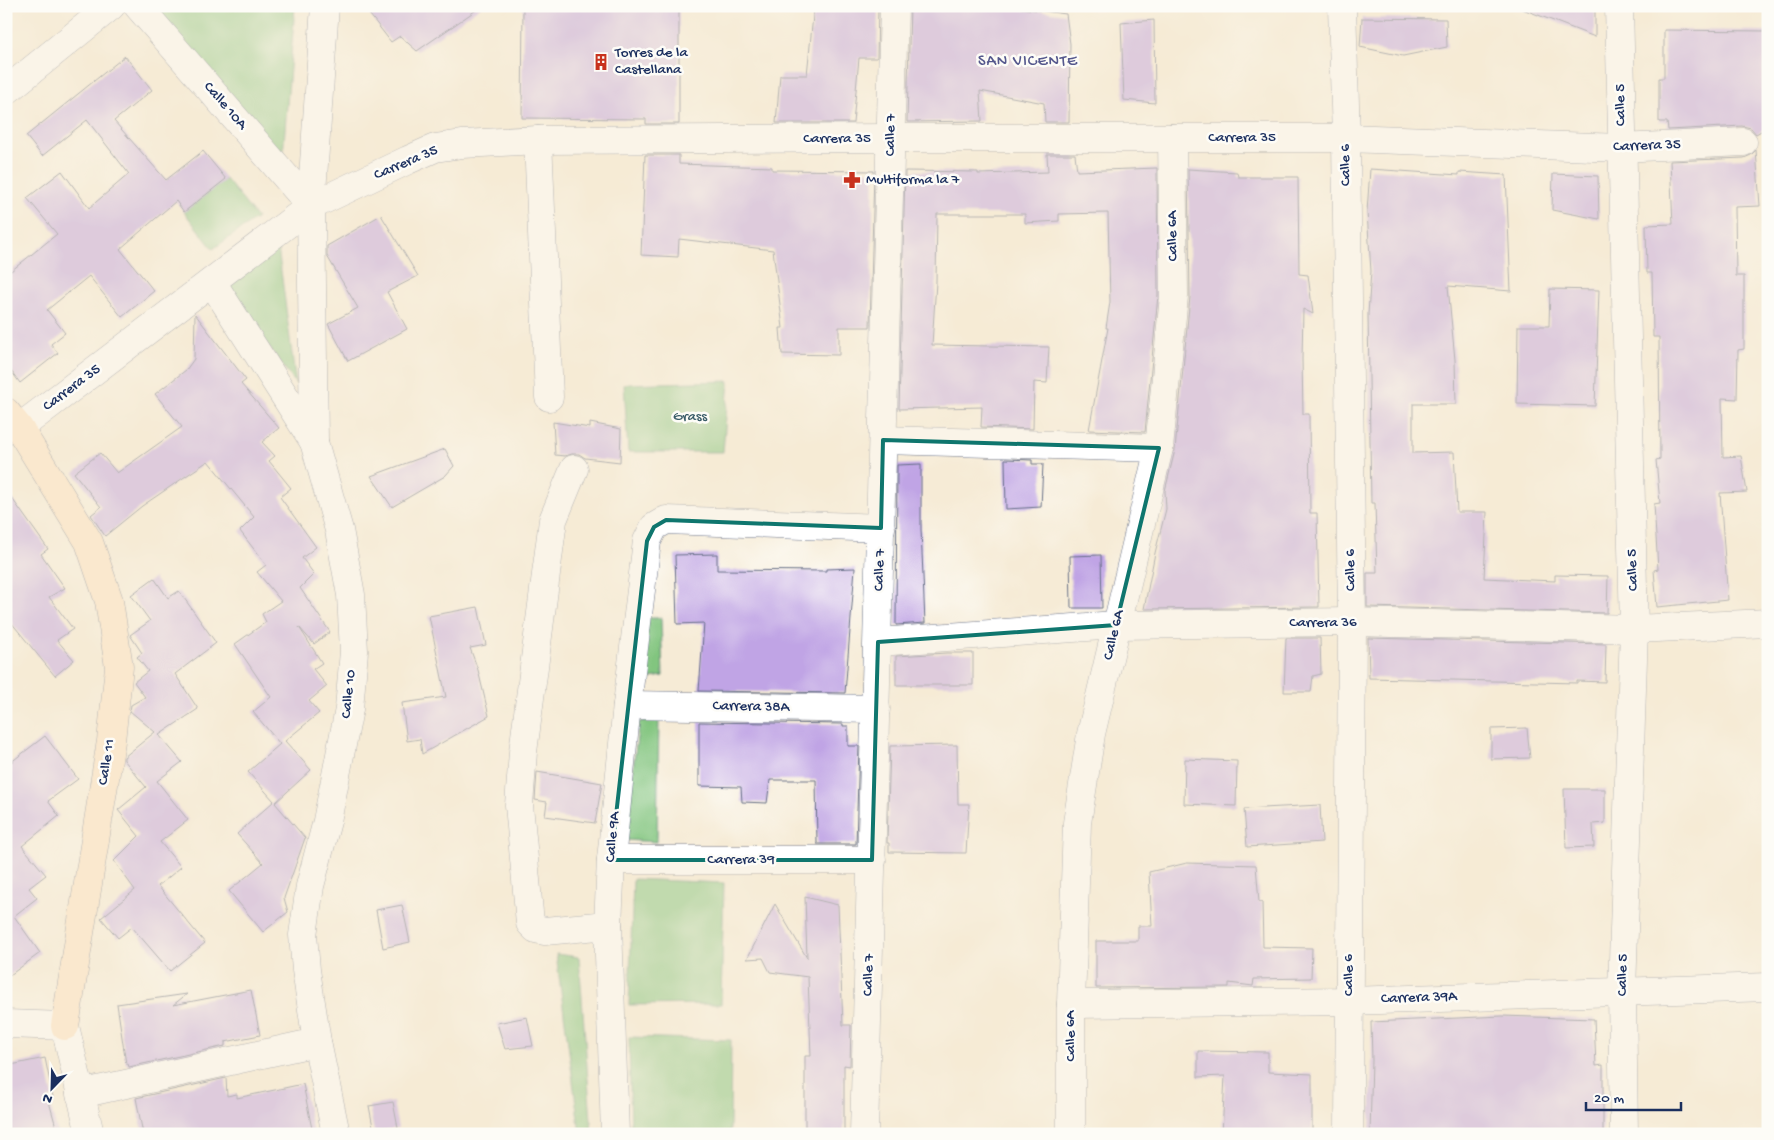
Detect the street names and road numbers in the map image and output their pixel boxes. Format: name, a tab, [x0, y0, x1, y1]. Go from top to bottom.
street label: Calle 10A	[199, 78, 252, 135]
street label: Calle 5	[1612, 84, 1630, 126]
street label: Calle 7	[882, 113, 900, 156]
street label: Carrera 35	[1208, 129, 1276, 147]
street label: Carrera 35	[803, 130, 871, 148]
street label: Carrera 35	[1613, 136, 1681, 156]
street label: Carrera 35	[371, 141, 441, 185]
street label: Calle 6	[1337, 143, 1355, 186]
street label: Calle 6A	[1164, 209, 1182, 262]
street label: Carrera 35	[40, 360, 105, 416]
street label: Calle 7	[870, 547, 890, 591]
street label: Calle 6	[1342, 548, 1360, 591]
street label: Calle 5	[1623, 548, 1643, 591]
street label: Calle 6A	[1100, 607, 1129, 662]
street label: Carrera 36	[1289, 614, 1357, 632]
street label: Calle 10	[337, 668, 361, 719]
street label: Carrera 38A	[712, 697, 791, 717]
street label: Calle 11	[94, 738, 120, 786]
street label: Calle 9A	[602, 810, 624, 863]
street label: Carrera 39	[707, 851, 775, 869]
street label: Calle 7	[859, 952, 879, 996]
street label: Calle 6	[1340, 954, 1358, 996]
street label: Calle 5	[1614, 954, 1632, 996]
street label: Carrera 39A	[1381, 988, 1459, 1008]
street label: Calle 6A	[1062, 1009, 1080, 1061]

